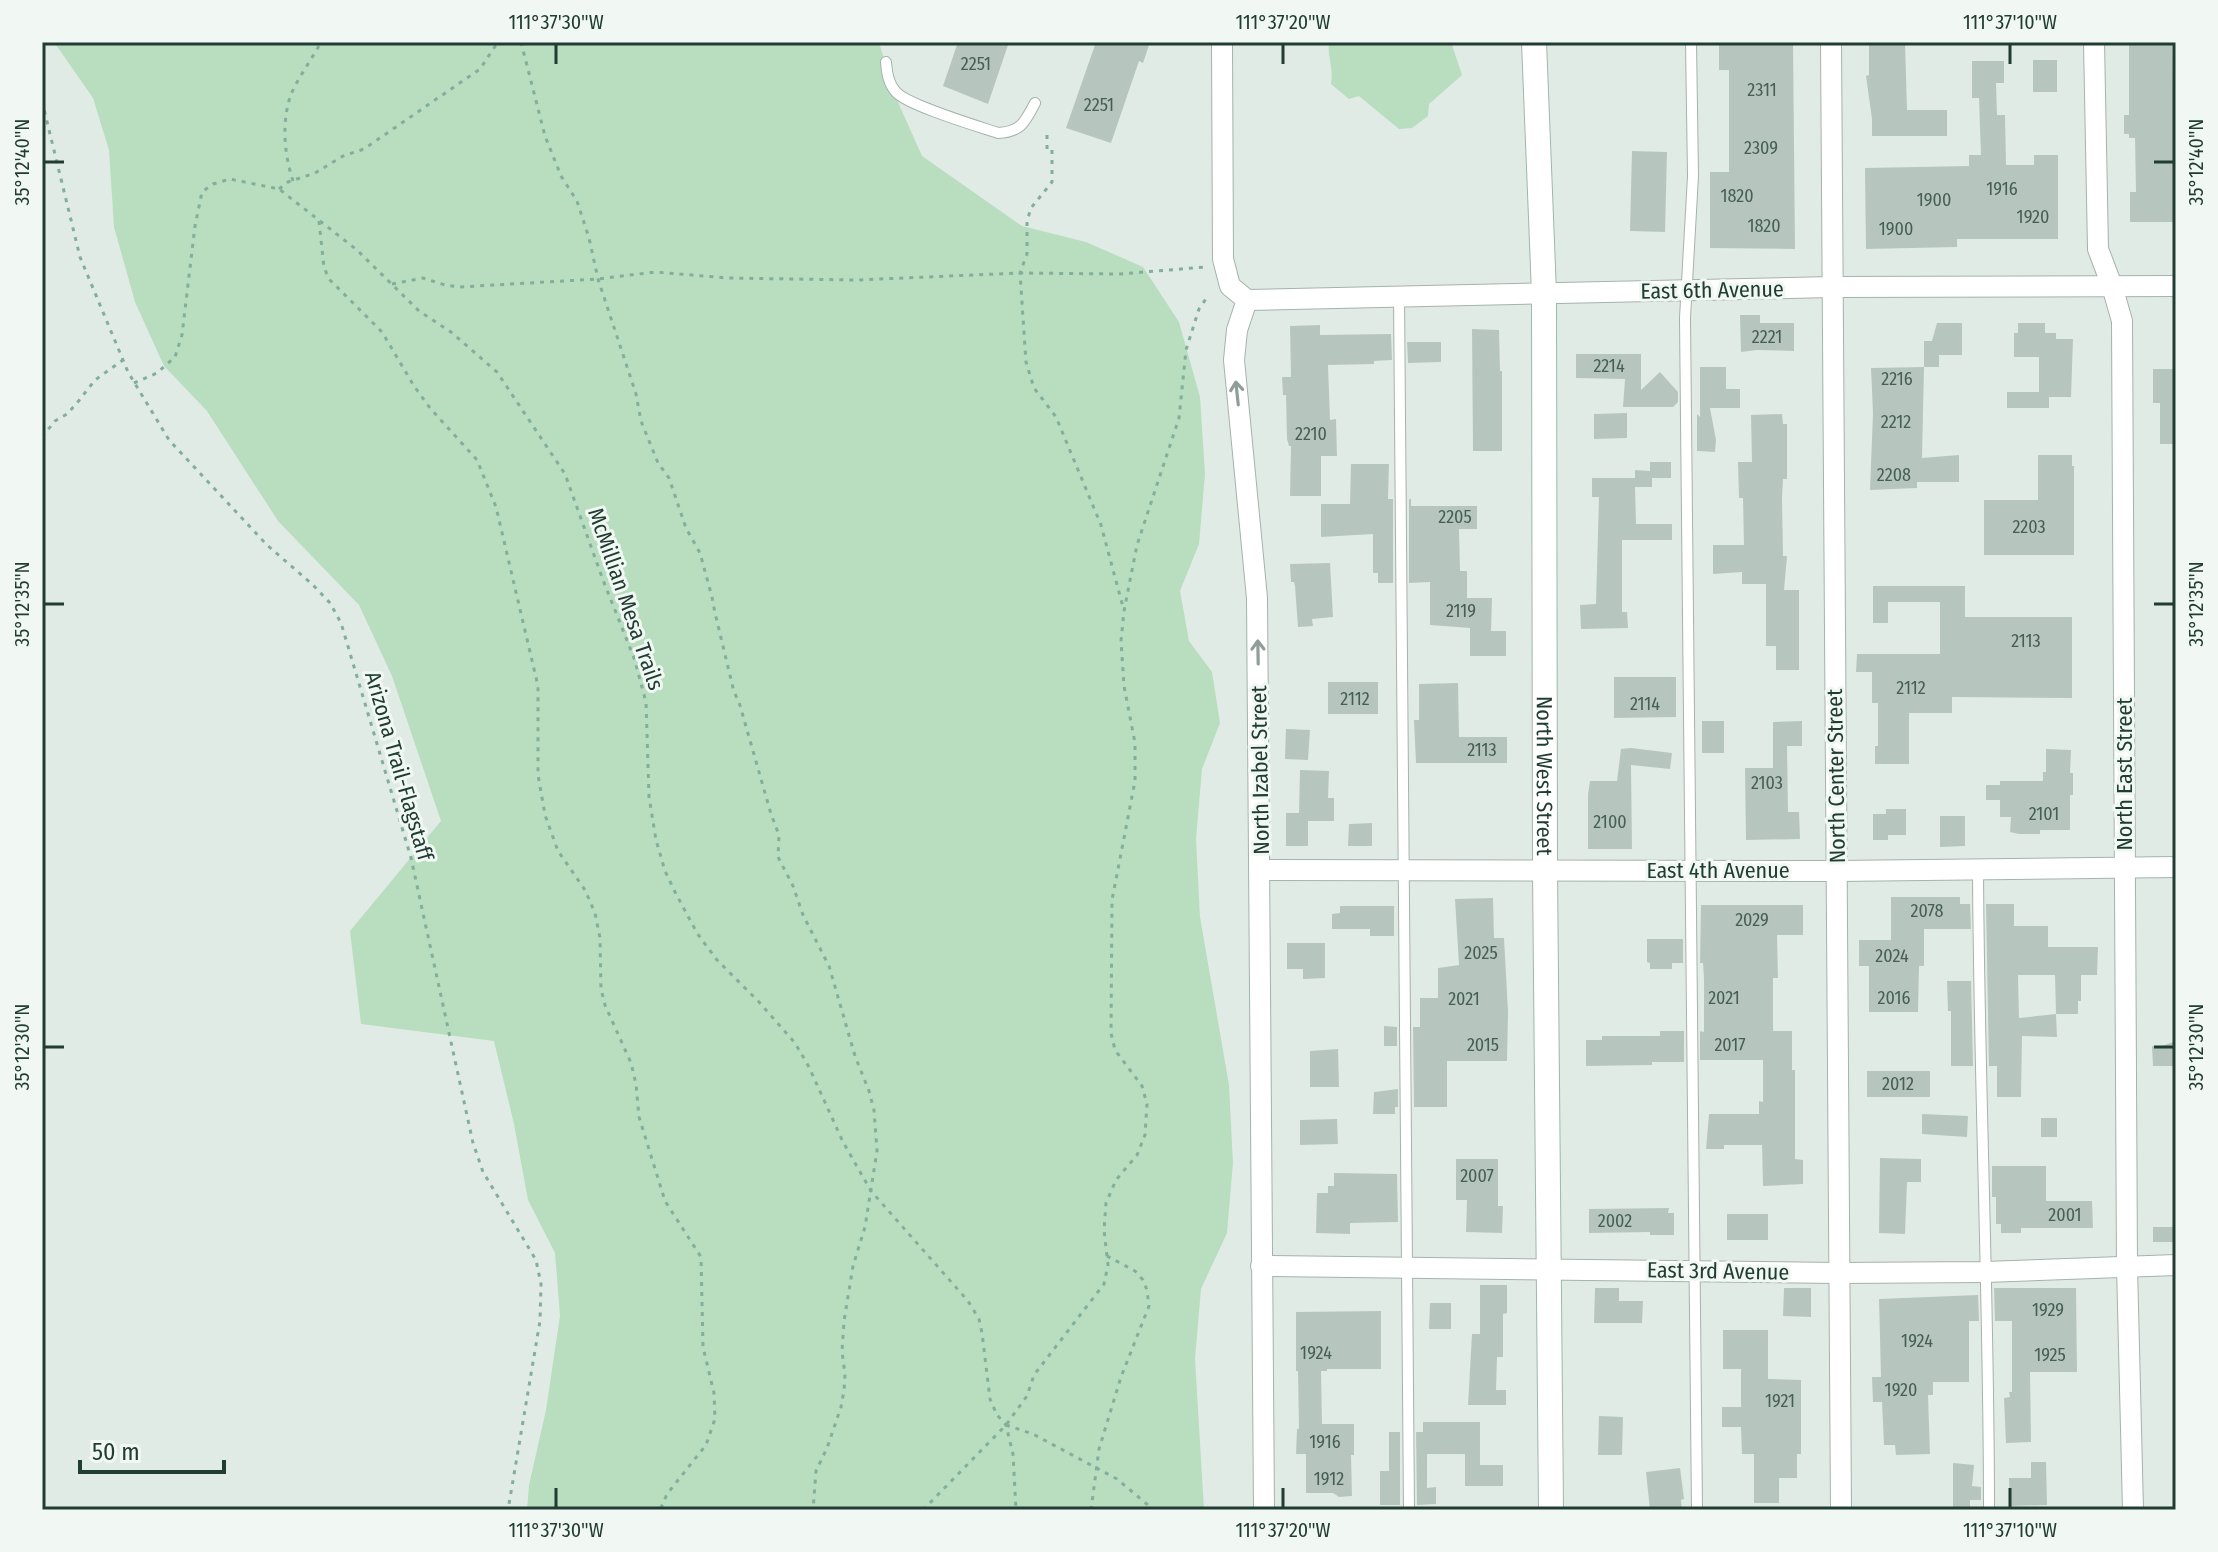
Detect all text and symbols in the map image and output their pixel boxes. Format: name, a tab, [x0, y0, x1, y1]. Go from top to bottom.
text: 111°37'30"W	[508, 10, 604, 34]
text: 111°37'20"W	[1235, 10, 1331, 34]
text: 111°37'10"W	[1963, 10, 2057, 34]
house number: 2251	[961, 53, 991, 75]
house number: 2311	[1747, 79, 1777, 101]
house number: 2251	[1084, 94, 1114, 116]
text: 35°12'40"N	[10, 119, 34, 205]
text: 35°12'40"N	[2184, 119, 2208, 205]
house number: 2309	[1744, 137, 1778, 159]
house number: 1916	[1986, 178, 2018, 200]
house number: 1820	[1720, 185, 1754, 207]
house number: 1900	[1917, 189, 1951, 211]
house number: 1920	[2017, 206, 2049, 228]
house number: 1820	[1747, 215, 1781, 237]
house number: 1900	[1879, 218, 1913, 240]
street label: East 6th Avenue	[1640, 275, 1784, 305]
house number: 2221	[1752, 326, 1782, 348]
house number: 2214	[1593, 355, 1625, 377]
house number: 2216	[1881, 368, 1913, 390]
one-way arrow	[1229, 380, 1244, 407]
house number: 2212	[1881, 411, 1911, 433]
house number: 2210	[1295, 423, 1327, 445]
house number: 2208	[1877, 464, 1911, 486]
street label: McMillian Mesa Trails	[582, 504, 670, 694]
house number: 2205	[1438, 506, 1472, 528]
house number: 2203	[2012, 516, 2046, 538]
text: 35°12'35"N	[10, 561, 34, 647]
text: 35°12'35"N	[2184, 561, 2208, 647]
house number: 2119	[1446, 600, 1476, 622]
house number: 2113	[2011, 630, 2041, 652]
one-way arrow	[1250, 639, 1266, 666]
street label: Arizona Trail-Flagstaff	[359, 668, 439, 865]
house number: 2112	[1896, 677, 1926, 699]
street label: North Izabel Street	[1245, 684, 1275, 855]
house number: 2112	[1340, 688, 1370, 710]
street label: North Center Street	[1821, 688, 1851, 863]
house number: 2114	[1630, 693, 1660, 715]
street label: North West Street	[1531, 696, 1558, 856]
street label: North East Street	[2111, 697, 2138, 851]
house number: 2113	[1467, 739, 1497, 761]
house number: 2103	[1751, 772, 1783, 794]
house number: 2101	[2029, 803, 2059, 825]
house number: 2100	[1593, 811, 1627, 833]
street label: East 4th Avenue	[1646, 857, 1790, 884]
house number: 2078	[1911, 900, 1943, 922]
house number: 2029	[1735, 909, 1769, 931]
house number: 2025	[1464, 942, 1498, 964]
house number: 2024	[1875, 945, 1909, 967]
house number: 2021	[1708, 987, 1740, 1009]
house number: 2016	[1878, 987, 1910, 1009]
house number: 2021	[1448, 988, 1480, 1010]
text: 35°12'30"N	[10, 1004, 34, 1090]
text: 35°12'30"N	[2184, 1004, 2208, 1090]
house number: 2015	[1467, 1034, 1499, 1056]
house number: 2017	[1714, 1034, 1746, 1056]
house number: 2012	[1882, 1073, 1914, 1095]
house number: 2007	[1460, 1165, 1494, 1187]
house number: 2001	[2048, 1204, 2082, 1226]
house number: 2002	[1598, 1210, 1632, 1232]
street label: East 3rd Avenue	[1647, 1256, 1789, 1286]
house number: 1929	[2032, 1299, 2064, 1321]
house number: 1924	[1901, 1330, 1933, 1352]
house number: 1924	[1300, 1342, 1332, 1364]
house number: 1925	[2034, 1344, 2066, 1366]
house number: 1920	[1885, 1379, 1917, 1401]
house number: 1921	[1765, 1390, 1795, 1412]
scale bar	[80, 1424, 224, 1474]
house number: 1916	[1309, 1431, 1341, 1453]
text: 50 m	[92, 1438, 140, 1466]
house number: 1912	[1314, 1468, 1344, 1490]
text: 111°37'30"W	[508, 1518, 604, 1542]
text: 111°37'20"W	[1235, 1518, 1331, 1542]
text: 111°37'10"W	[1963, 1518, 2057, 1542]

